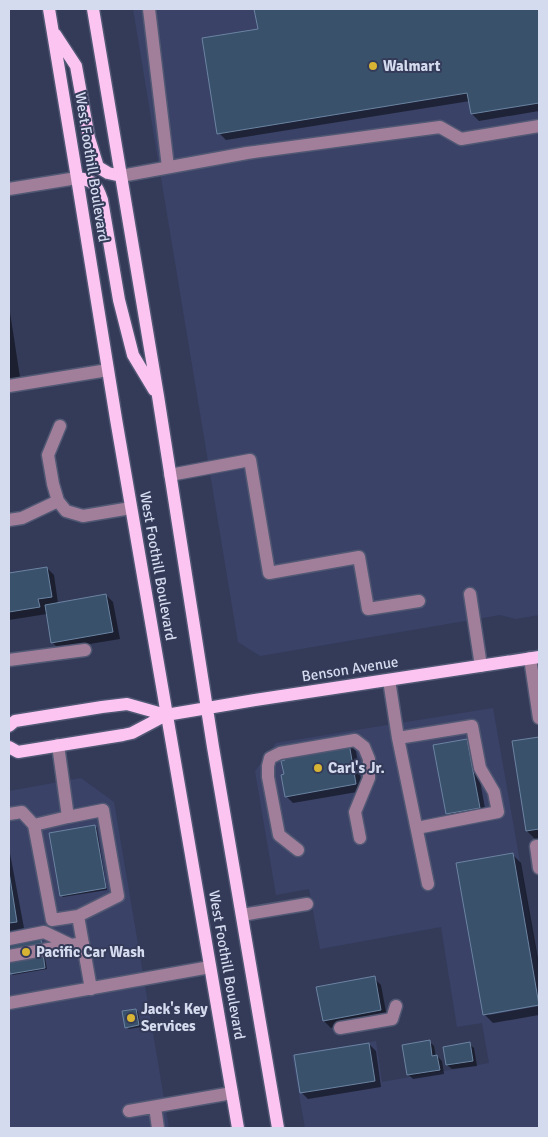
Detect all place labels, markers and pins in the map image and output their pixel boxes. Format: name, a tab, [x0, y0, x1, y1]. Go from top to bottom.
place label: Walmart	[383, 57, 441, 75]
marker: Walmart	[367, 60, 379, 72]
place label: Carl's Jr.	[328, 759, 385, 777]
marker: Carl's Jr.	[312, 762, 324, 774]
place label: Pacific Car Wash	[36, 943, 145, 961]
marker: Pacific Car Wash	[20, 946, 32, 958]
place label: Jack's Key Services	[141, 1000, 208, 1035]
marker: Jack's Key Services	[125, 1012, 137, 1024]

